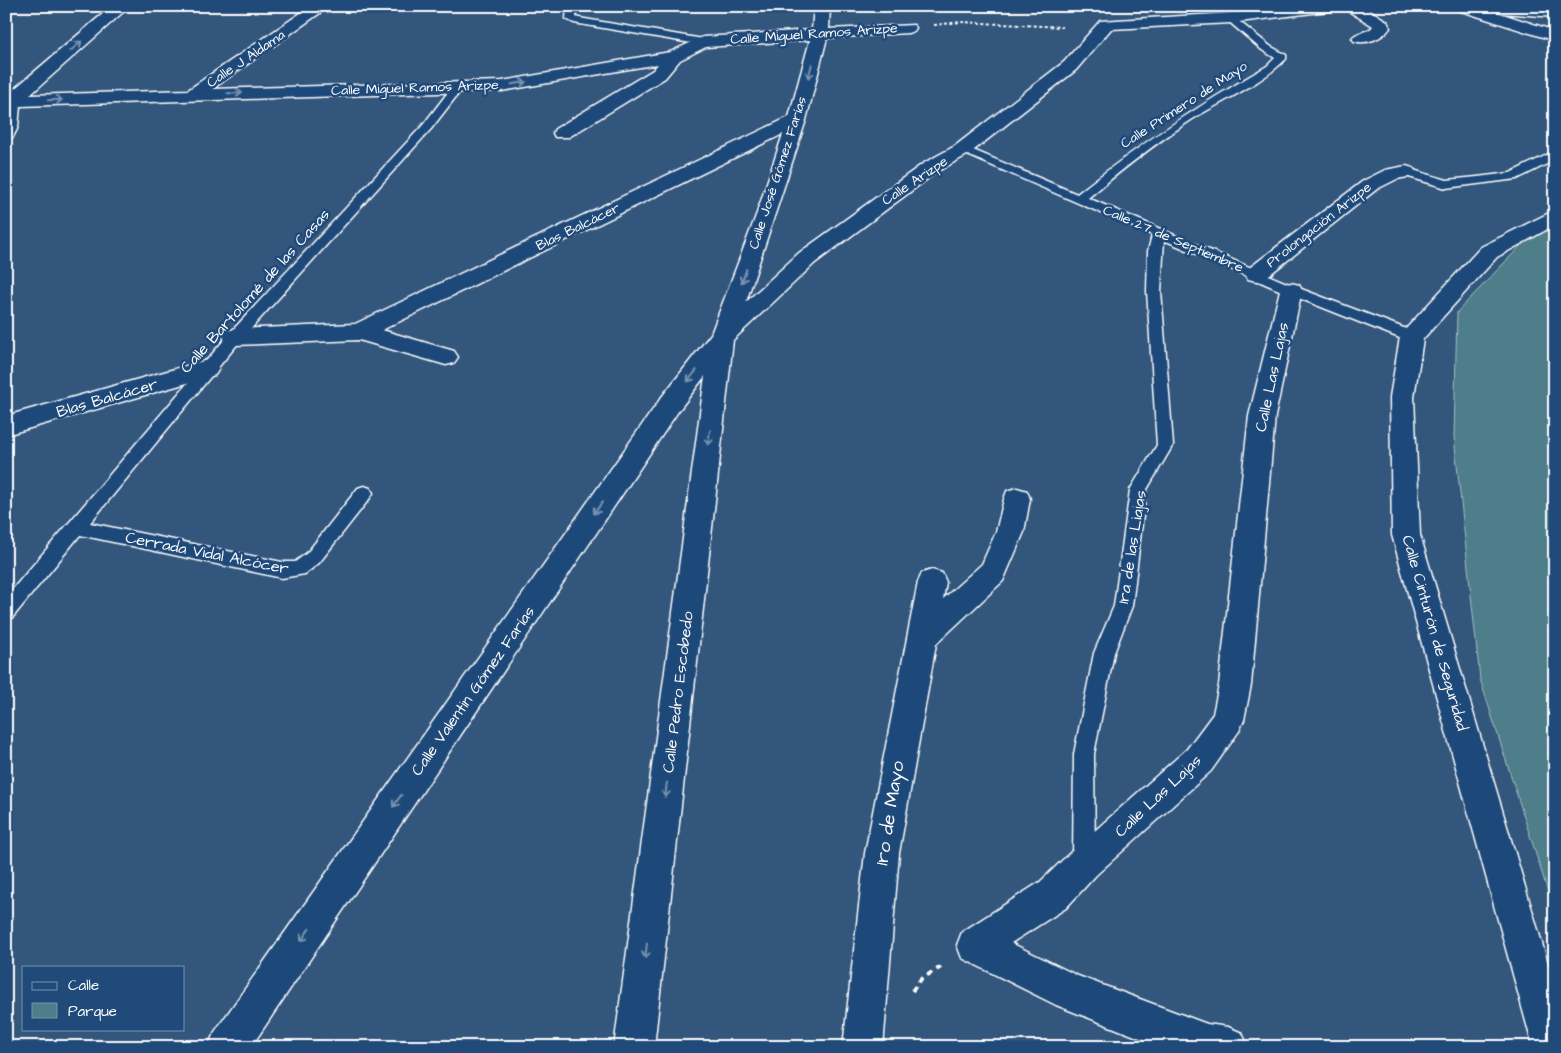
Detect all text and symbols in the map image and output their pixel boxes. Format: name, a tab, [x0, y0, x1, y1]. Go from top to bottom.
street label: Calle Miguel Ramos Arizpe	[730, 18, 899, 50]
street label: Calle J Aldama	[203, 25, 289, 93]
one-way arrow	[69, 41, 82, 52]
street label: Calle Primero de Mayo	[1117, 56, 1251, 154]
one-way arrow	[804, 63, 814, 79]
street label: Calle Miguel Ramos Arizpe	[331, 75, 500, 101]
one-way arrow	[511, 77, 527, 87]
one-way arrow	[227, 89, 243, 98]
street label: Calle José Gómez Farías	[744, 94, 812, 252]
one-way arrow	[47, 95, 63, 104]
street label: Calle Arizpe	[878, 151, 952, 210]
street label: Prolongación Arizpe	[1262, 177, 1376, 272]
street label: Blas Balcácer	[533, 198, 624, 256]
street label: Calle 27 de Septiembre	[1100, 200, 1247, 278]
street label: Calle Bartolomé de las Casas	[175, 204, 335, 378]
one-way arrow	[739, 268, 748, 283]
street label: Calle Las Lajas	[1250, 320, 1294, 434]
one-way arrow	[687, 369, 697, 383]
street label: Blas Balcácer	[54, 373, 160, 423]
one-way arrow	[704, 429, 714, 445]
street label: 1ra de las Liajas	[1112, 489, 1152, 605]
one-way arrow	[593, 501, 603, 515]
street label: Cerrada Vidal Alcócer	[124, 526, 291, 580]
street label: Calle Cinturón de Seguridad	[1396, 533, 1473, 734]
street label: Calle Valentin Gómez Farías	[406, 602, 540, 780]
street label: Calle Pedro Escobedo	[657, 610, 699, 774]
street label: Calle Las Lajas	[1110, 750, 1206, 842]
street label: 1ro de Mayo	[868, 759, 913, 867]
one-way arrow	[661, 782, 671, 798]
one-way arrow	[392, 794, 402, 808]
one-way arrow	[300, 928, 310, 942]
one-way arrow	[641, 943, 651, 959]
legend	[22, 966, 185, 1030]
text: Calle	[68, 975, 99, 996]
text: Parque	[68, 1001, 117, 1022]

